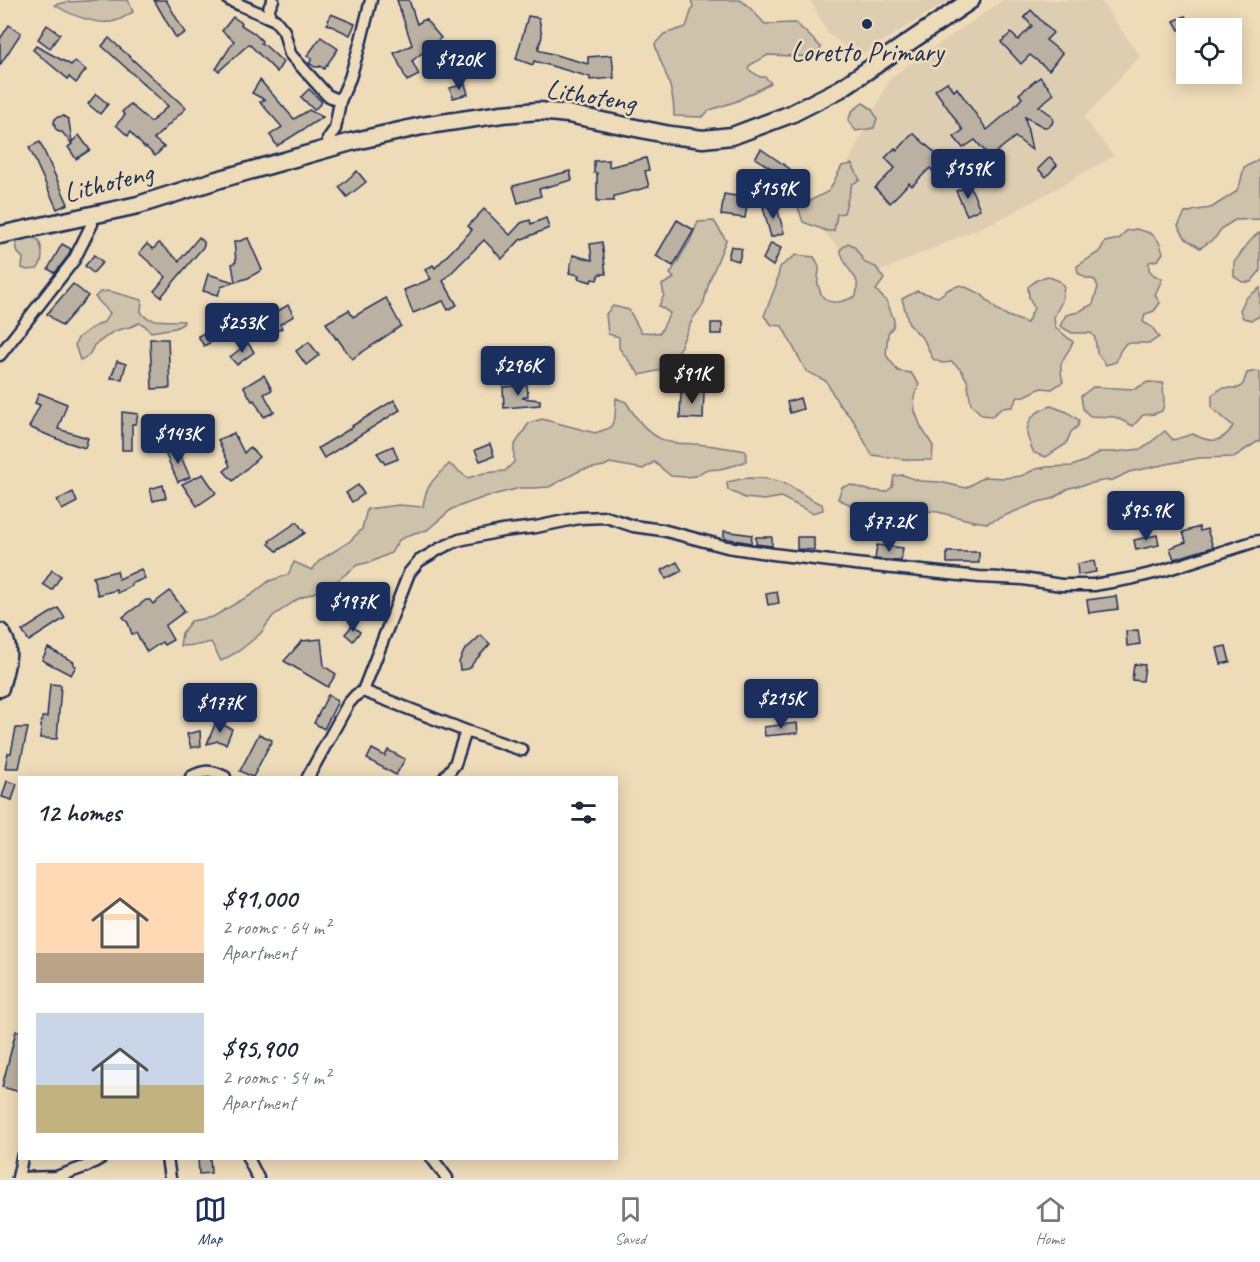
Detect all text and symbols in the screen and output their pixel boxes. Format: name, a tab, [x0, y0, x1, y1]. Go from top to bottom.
marker: Loretto Primary	[860, 17, 874, 31]
map controls	[1176, 18, 1242, 84]
button: locate	[1176, 18, 1242, 84]
place label: Loretto Primary	[791, 34, 946, 69]
pin: $120K	[417, 40, 501, 91]
text: $120K	[436, 47, 482, 72]
street label: Lithoteng	[544, 71, 640, 120]
pin: $159K	[926, 149, 1010, 200]
street label: Lithoteng	[60, 154, 158, 210]
text: $159K	[945, 156, 991, 181]
pin: $159K	[731, 169, 815, 220]
text: $159K	[750, 176, 796, 201]
pin: $253K	[200, 303, 284, 354]
text: $253K	[219, 310, 265, 335]
pin: $296K	[476, 346, 560, 397]
text: $296K	[495, 353, 541, 378]
pin: $91K	[656, 354, 728, 405]
text: $91K	[674, 361, 710, 386]
pin: $143K	[136, 414, 220, 465]
text: $143K	[155, 421, 201, 446]
pin: $95.9K	[1097, 491, 1195, 542]
text: $95.9K	[1121, 498, 1171, 523]
pin: $77.2K	[840, 502, 938, 553]
text: $77.2K	[864, 509, 914, 534]
pin: $197K	[311, 582, 395, 633]
text: $197K	[330, 589, 376, 614]
pin: $215K	[739, 679, 823, 730]
pin: $177K	[178, 683, 262, 734]
text: $215K	[758, 686, 804, 711]
text: $177K	[197, 690, 243, 715]
text: 12 homes	[36, 796, 121, 829]
icon: filters	[567, 796, 600, 829]
text: $91,000	[222, 882, 297, 915]
icon: home	[84, 887, 156, 959]
text: 2 rooms · 64 m²	[222, 915, 330, 940]
text: Apartment	[222, 940, 295, 965]
text: $95,900	[222, 1032, 296, 1065]
icon: home	[84, 1037, 156, 1109]
text: 2 rooms · 54 m²	[222, 1065, 330, 1090]
text: Apartment	[222, 1090, 295, 1115]
tab: Map	[194, 1193, 227, 1249]
tab: Saved	[614, 1193, 647, 1249]
tab: Home	[1034, 1193, 1067, 1249]

